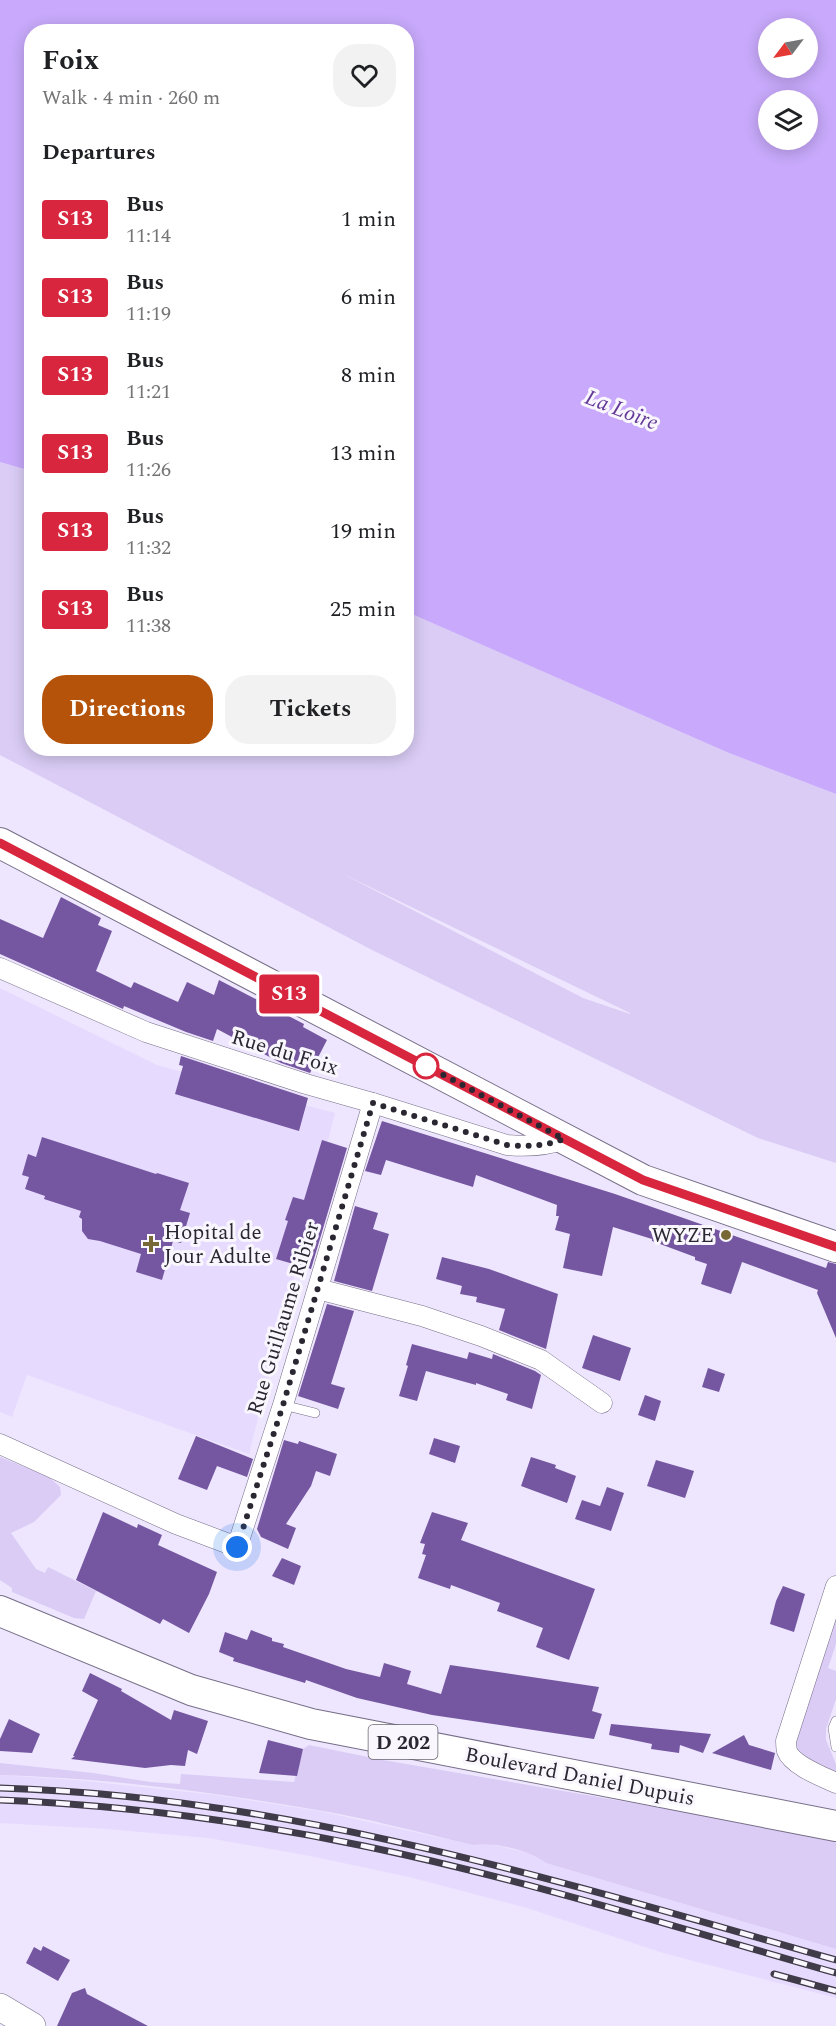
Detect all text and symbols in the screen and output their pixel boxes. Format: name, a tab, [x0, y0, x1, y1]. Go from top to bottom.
north arrow	[758, 18, 818, 78]
map controls	[758, 18, 818, 150]
text: Foix	[42, 39, 99, 82]
button: heart	[333, 44, 396, 107]
text: Walk · 4 min · 260 m	[42, 83, 220, 113]
button: layers	[758, 90, 818, 150]
text: Departures	[42, 136, 156, 169]
text: Bus	[126, 188, 164, 221]
text: S13	[57, 203, 93, 235]
text: 1 min	[341, 203, 396, 236]
text: 11:14	[126, 221, 171, 251]
text: Bus	[126, 266, 164, 299]
text: S13	[57, 281, 93, 313]
text: 6 min	[341, 281, 396, 314]
text: 11:19	[126, 299, 171, 329]
text: Bus	[126, 344, 164, 377]
text: S13	[57, 359, 93, 391]
text: 8 min	[341, 359, 396, 392]
text: 11:21	[126, 377, 171, 407]
water label: La Loire	[580, 381, 663, 439]
text: Bus	[126, 422, 164, 455]
text: S13	[57, 437, 93, 469]
text: 13 min	[330, 437, 396, 470]
text: 11:26	[126, 455, 171, 485]
text: Bus	[126, 500, 164, 533]
text: S13	[57, 515, 93, 547]
text: 19 min	[330, 515, 396, 548]
text: 11:32	[126, 533, 171, 563]
text: Bus	[126, 578, 164, 611]
text: S13	[57, 593, 93, 625]
text: 25 min	[330, 593, 396, 626]
text: 11:38	[126, 611, 171, 641]
button: Directions	[42, 675, 213, 744]
button: Tickets	[225, 675, 396, 744]
line badge: S13	[254, 974, 324, 1014]
text: S13	[271, 978, 307, 1010]
street label: Rue du Foix	[227, 1022, 342, 1084]
unlabelled marker	[413, 1053, 439, 1079]
place label: Hopital de Jour Adulte	[164, 1217, 271, 1273]
street label: Rue Guillaume Ribier	[239, 1218, 329, 1419]
place label: WYZE	[651, 1220, 714, 1252]
marker: WYZE	[719, 1228, 733, 1242]
marker: Hopital de Jour Adulte	[142, 1235, 160, 1253]
your location	[222, 1532, 252, 1562]
road number: D 202	[368, 1725, 438, 1759]
street label: Boulevard Daniel Dupuis	[462, 1739, 697, 1815]

